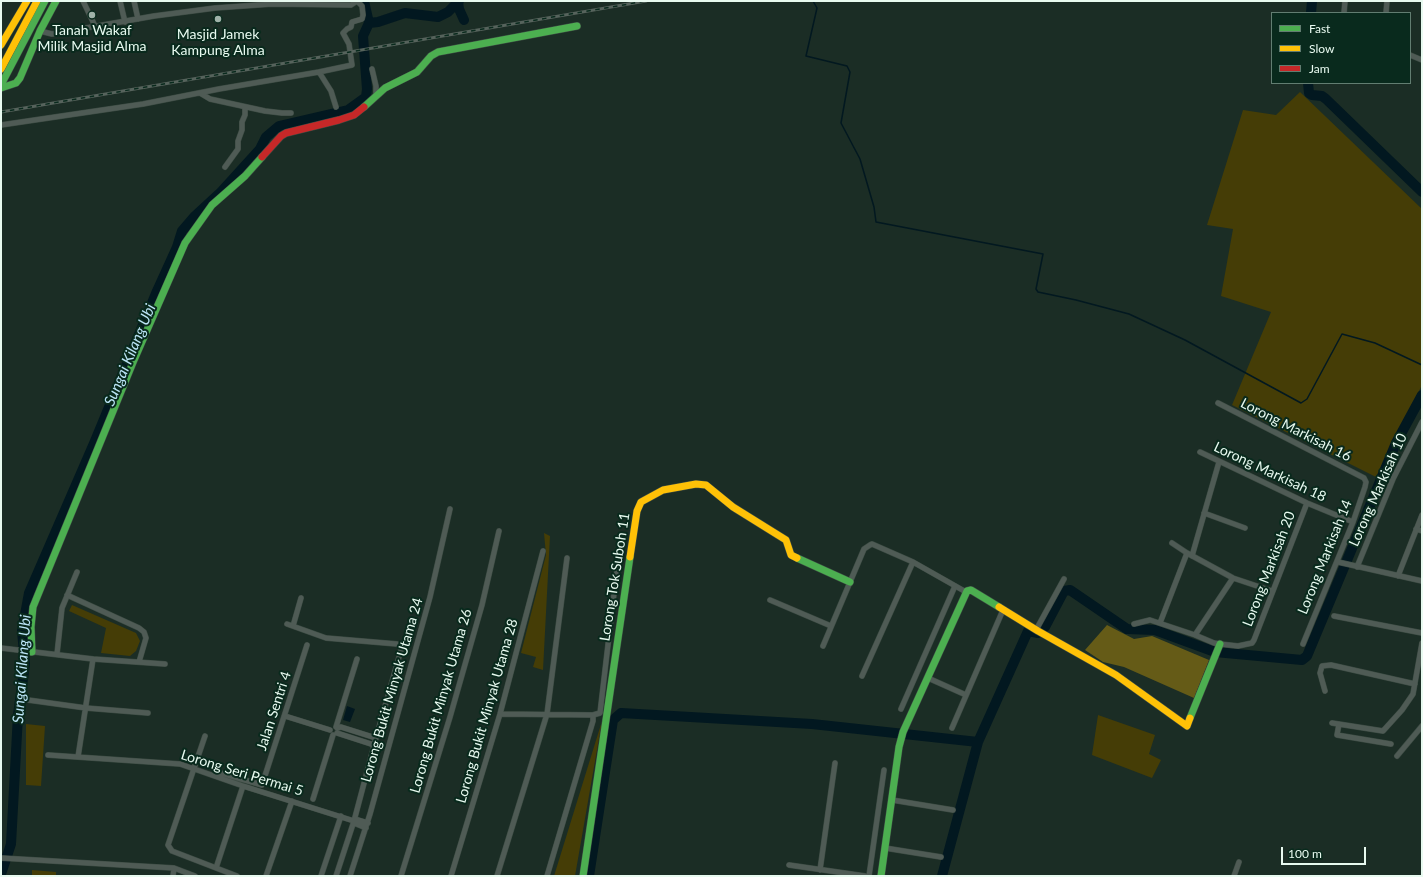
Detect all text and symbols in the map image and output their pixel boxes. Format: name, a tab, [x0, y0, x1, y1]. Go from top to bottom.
marker: Tanah Wakaf Milik Masjid Alma	[87, 10, 97, 20]
legend	[1271, 12, 1411, 84]
marker: Masjid Jamek Kampung Alma	[213, 14, 223, 24]
text: Fast	[1309, 21, 1330, 36]
place label: Tanah Wakaf Milik Masjid Alma	[38, 22, 146, 54]
place label: Masjid Jamek Kampung Alma	[171, 26, 265, 58]
text: Slow	[1309, 41, 1334, 56]
text: Jam	[1309, 61, 1330, 76]
water label: Sungai Kilang Ubi	[100, 301, 160, 409]
street label: Lorong Markisah 16	[1238, 395, 1354, 465]
street label: Lorong Markisah 10	[1346, 431, 1410, 549]
street label: Lorong Markisah 18	[1211, 439, 1329, 505]
street label: Lorong Markisah 14	[1294, 497, 1356, 617]
street label: Lorong Markisah 20	[1239, 509, 1299, 629]
street label: Lorong Tok Suboh 11	[597, 512, 633, 642]
street label: Lorong Bukit Minyak Utama 24	[358, 596, 426, 784]
street label: Lorong Bukit Minyak Utama 26	[407, 607, 475, 795]
water label: Sungai Kilang Ubi	[9, 614, 35, 724]
street label: Lorong Bukit Minyak Utama 28	[453, 617, 521, 805]
street label: Jalan Sentri 4	[253, 669, 295, 753]
street label: Lorong Seri Permai 5	[179, 746, 305, 800]
scale bar	[1283, 839, 1368, 865]
text: 100 m	[1288, 846, 1322, 861]

